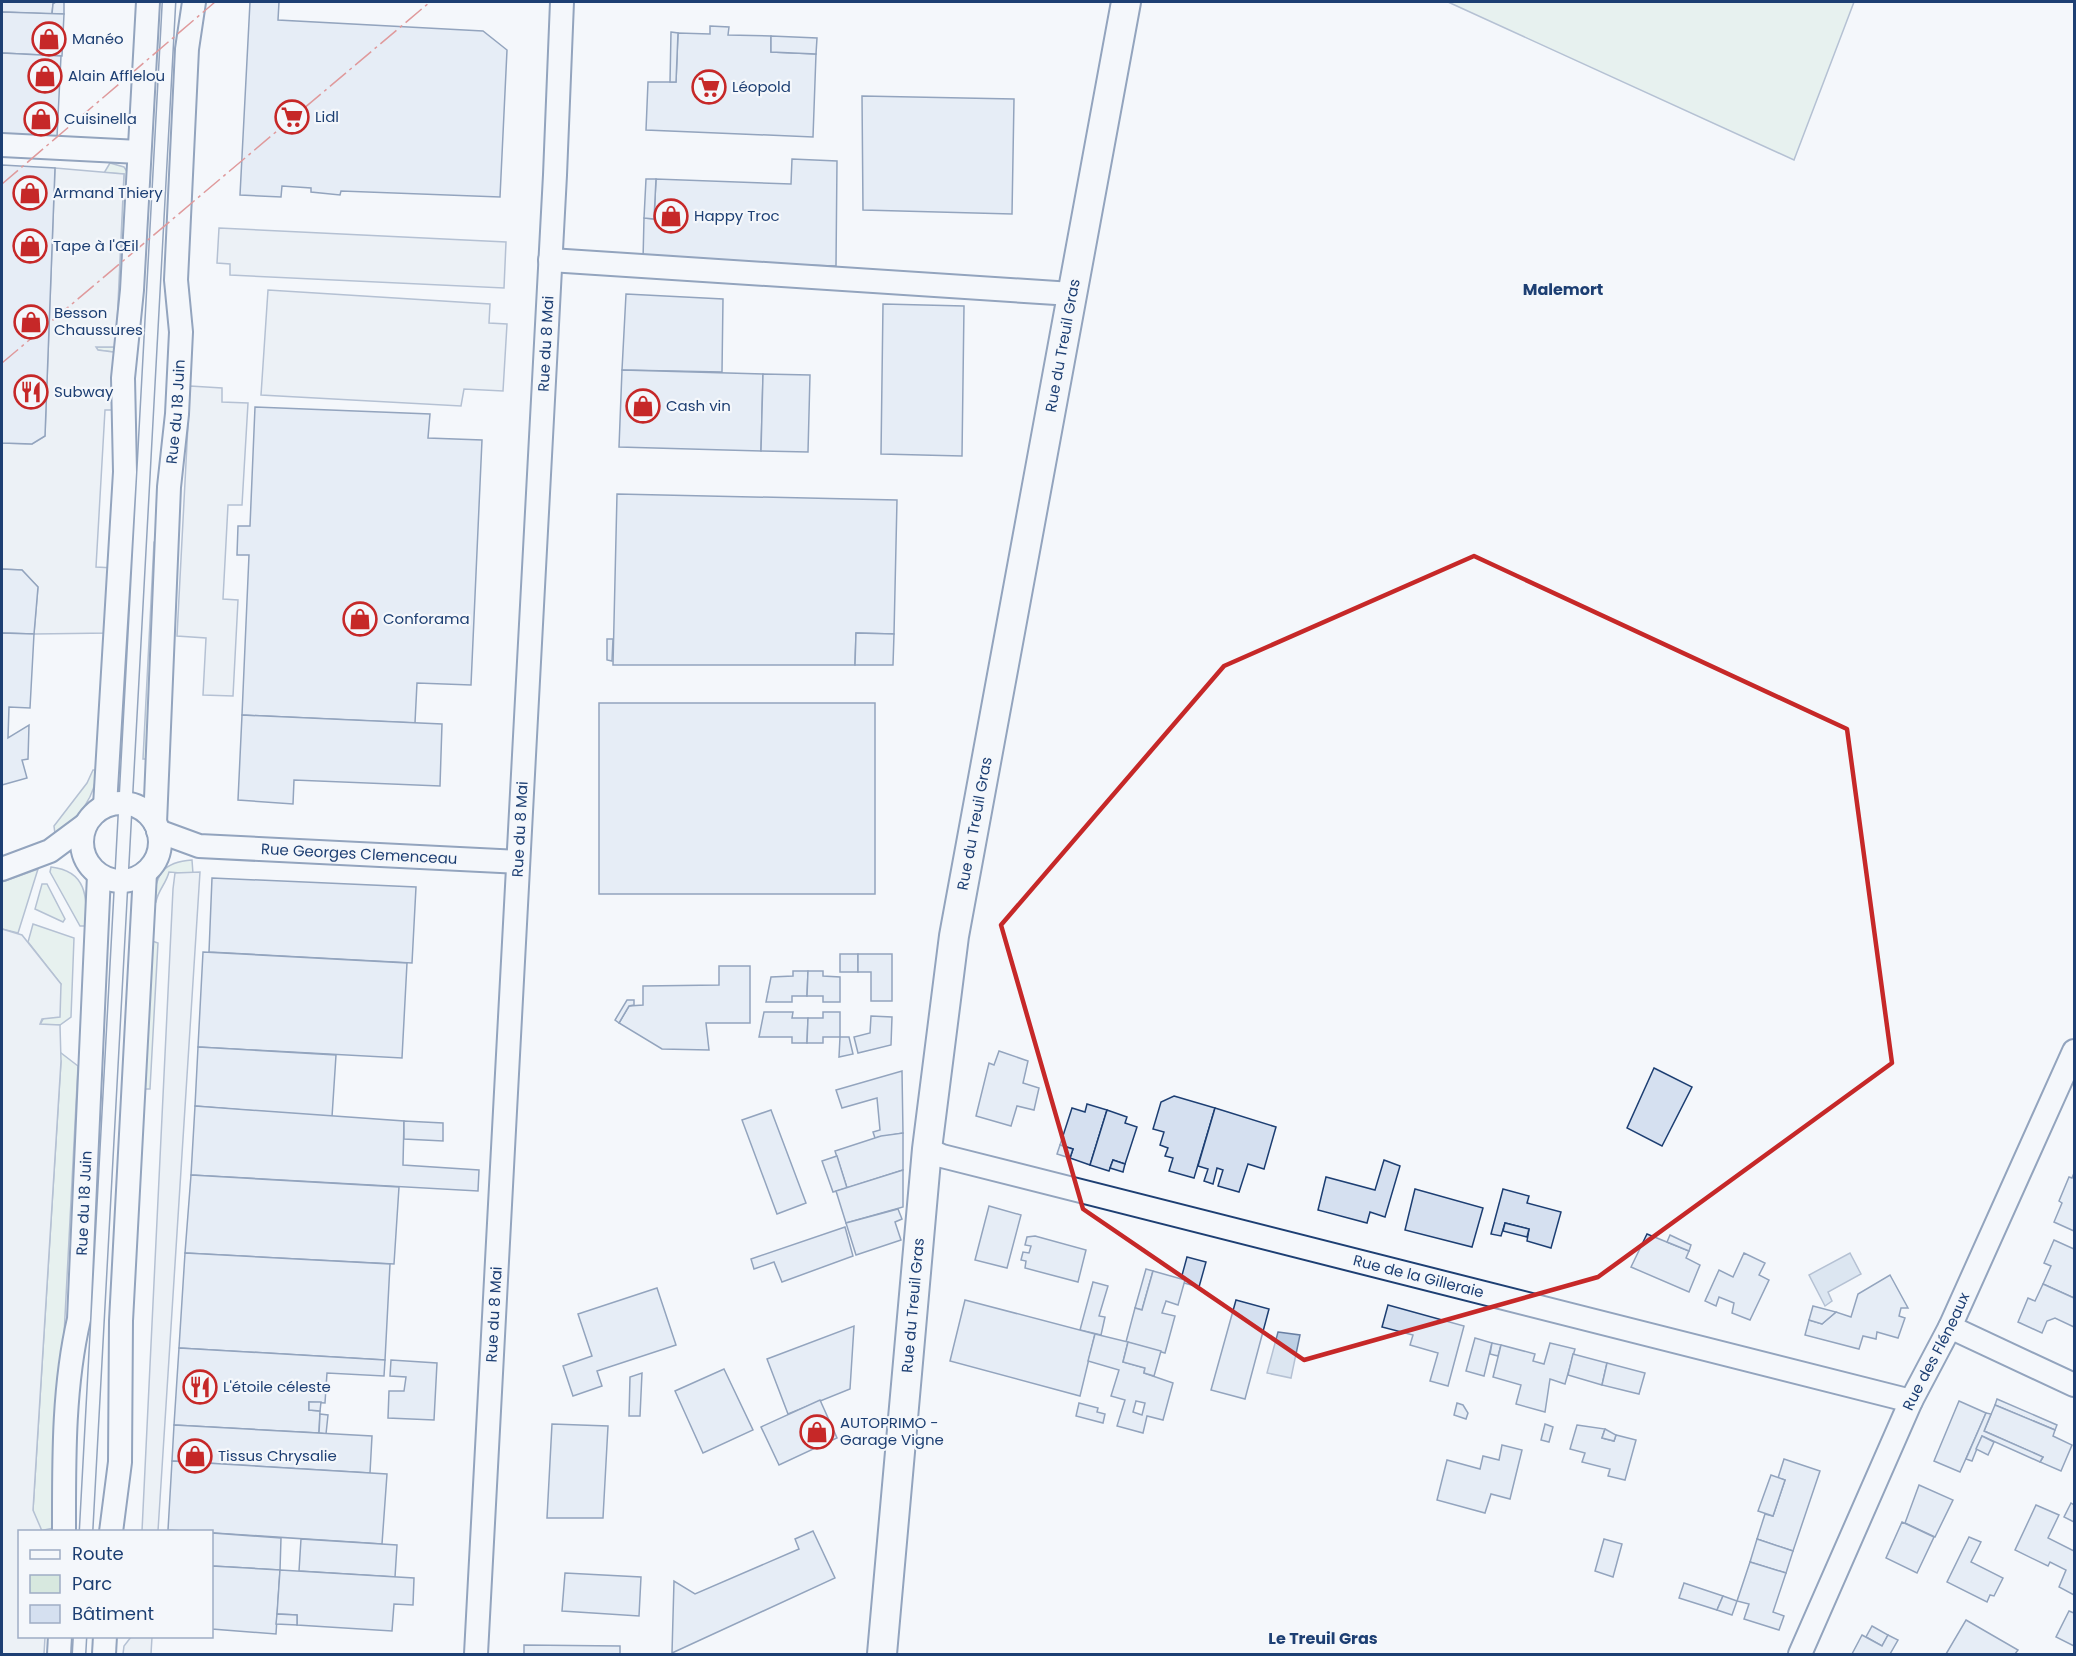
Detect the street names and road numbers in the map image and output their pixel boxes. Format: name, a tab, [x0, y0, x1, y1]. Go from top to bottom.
street label: Rue du Treuil Gras	[1040, 277, 1085, 414]
street label: Rue du 8 Mai	[532, 295, 559, 392]
street label: Rue du 18 Juin	[161, 359, 190, 465]
street label: Rue du Treuil Gras	[952, 755, 997, 892]
street label: Rue du 8 Mai	[507, 781, 533, 878]
street label: Rue Georges Clemenceau	[260, 838, 458, 869]
street label: Rue du 18 Juin	[71, 1150, 97, 1256]
street label: Rue du Treuil Gras	[896, 1237, 929, 1374]
street label: Rue de la Gilleraie	[1351, 1249, 1486, 1303]
street label: Rue du 8 Mai	[481, 1266, 507, 1363]
street label: Rue des Fléneaux	[1897, 1289, 1974, 1413]

